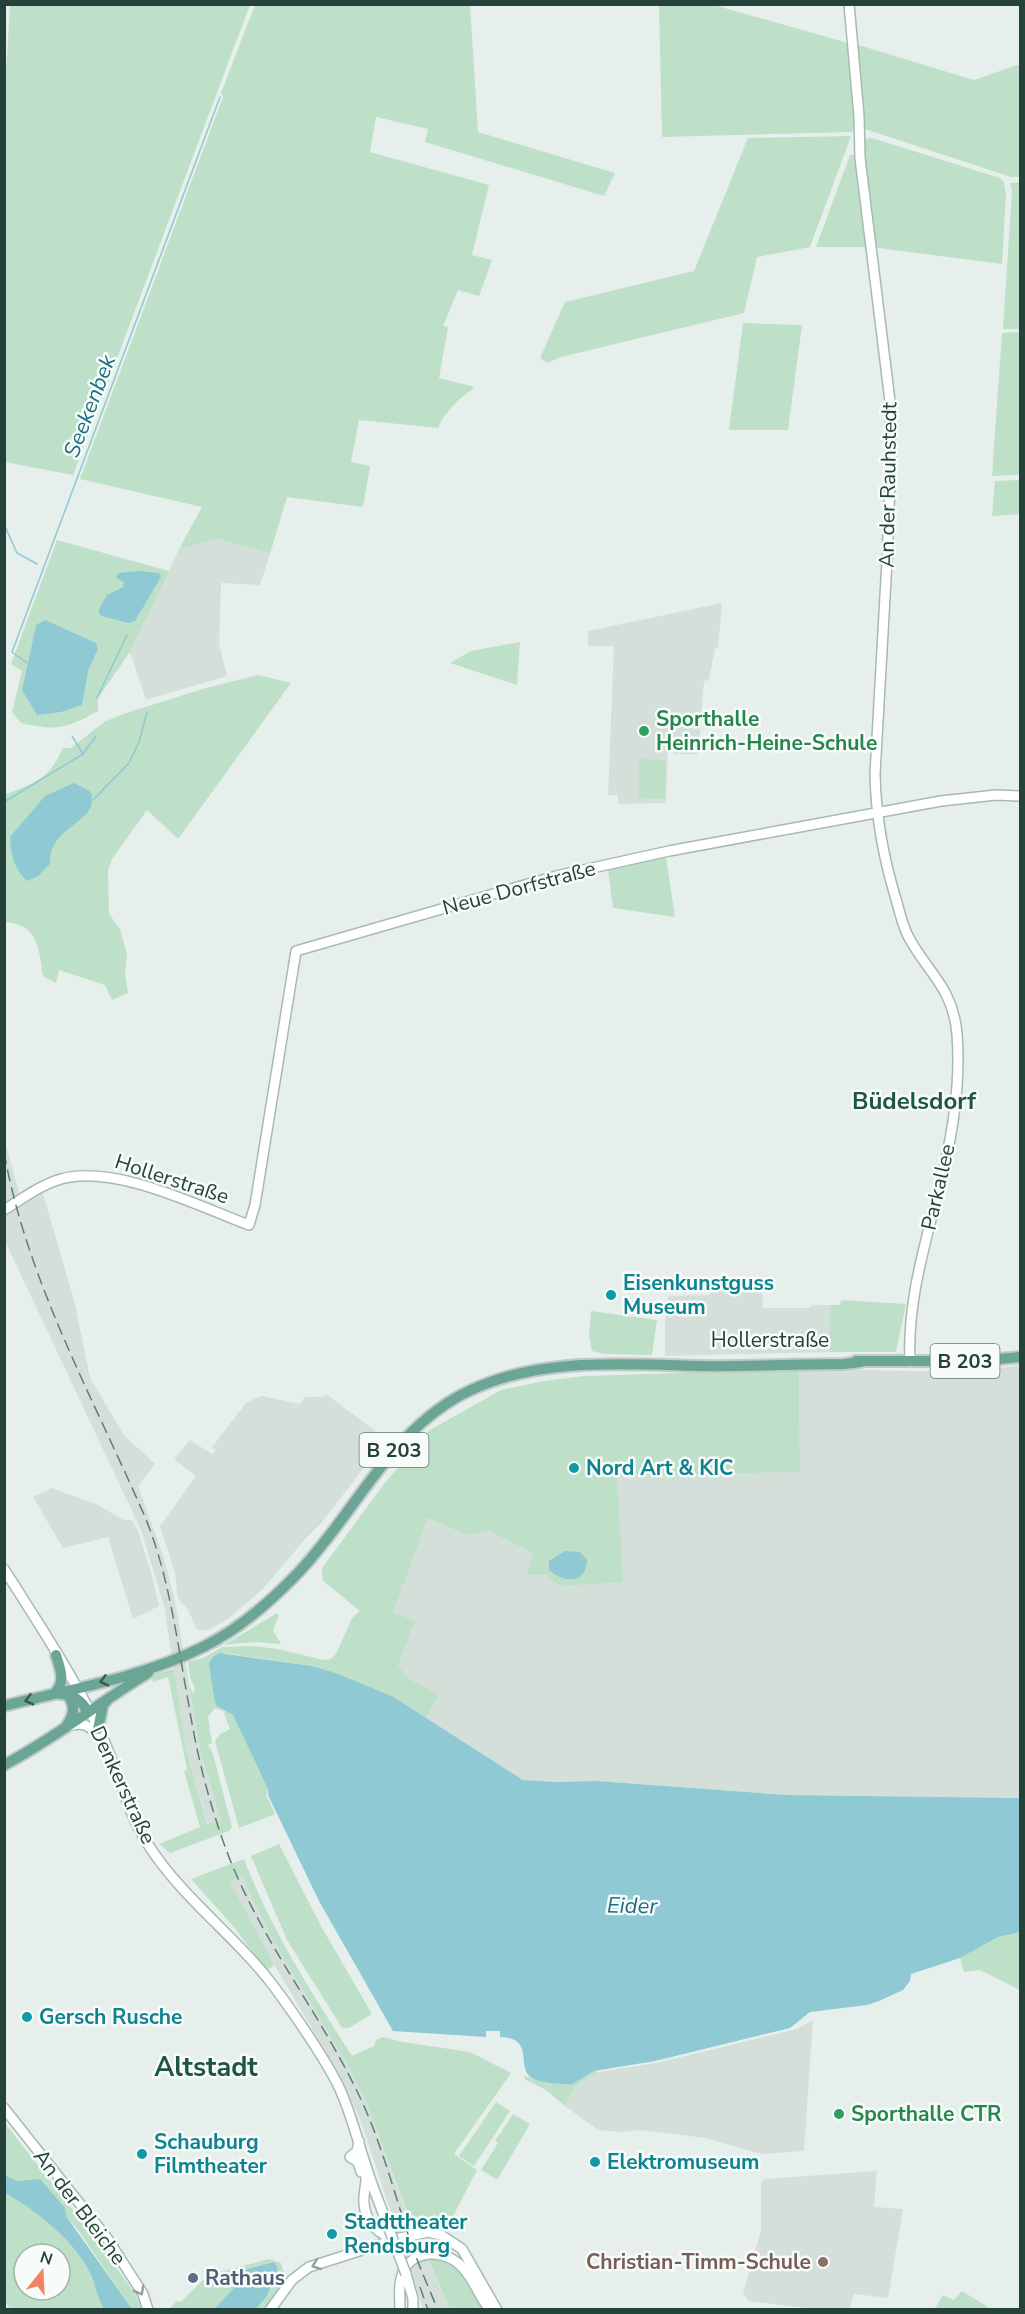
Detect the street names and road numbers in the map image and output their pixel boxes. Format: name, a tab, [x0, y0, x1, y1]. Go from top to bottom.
street label: An der Rauhstedt	[873, 401, 903, 568]
street label: Neue Dorfstraße	[439, 854, 599, 922]
street label: Parkallee	[915, 1141, 961, 1233]
street label: Hollerstraße	[111, 1147, 233, 1211]
street label: Hollerstraße	[711, 1326, 829, 1354]
road number: B 203	[930, 1344, 1000, 1378]
road number: B 203	[360, 1433, 428, 1467]
street label: Denkerstraße	[83, 1721, 163, 1849]
street label: An der Bleiche	[27, 2143, 133, 2271]

